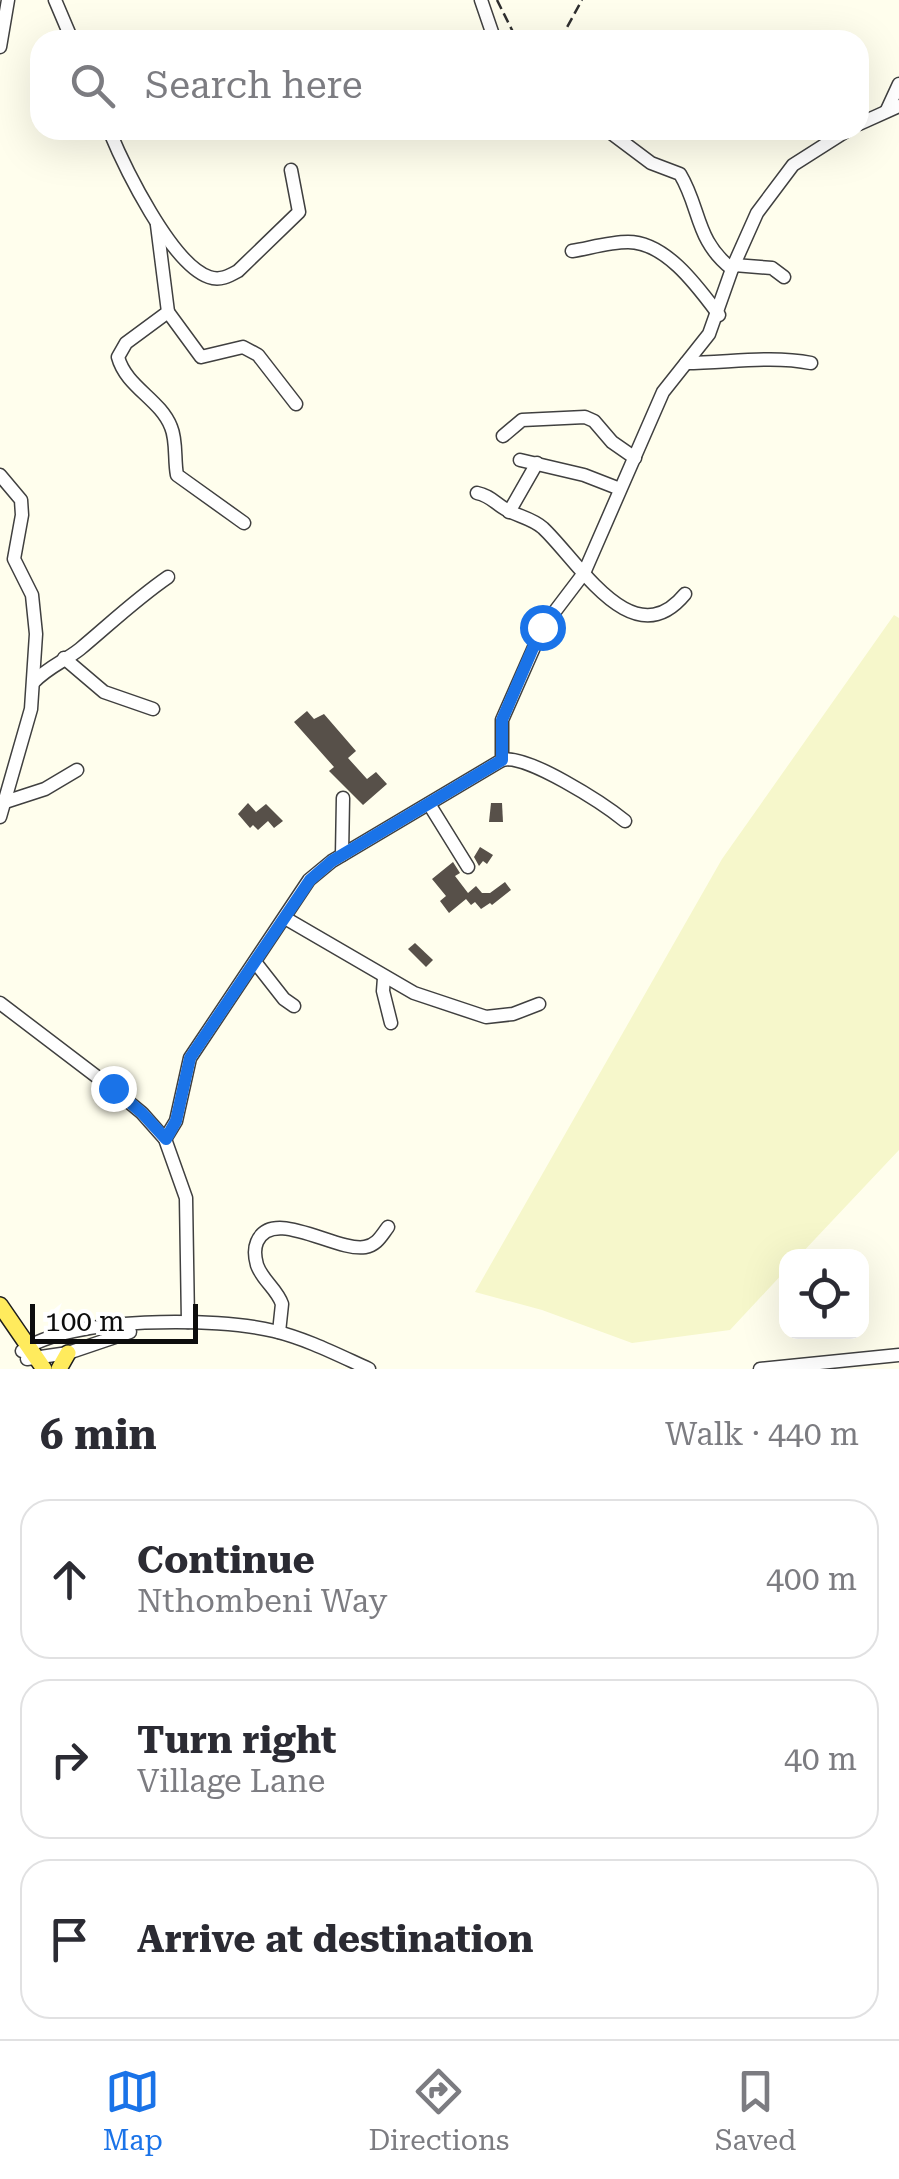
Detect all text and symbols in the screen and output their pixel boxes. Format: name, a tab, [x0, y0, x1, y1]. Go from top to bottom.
search box	[30, 30, 869, 140]
icon: search	[65, 58, 120, 113]
text: Search here	[145, 63, 363, 107]
route start	[520, 605, 566, 651]
route end	[91, 1066, 137, 1112]
map controls	[779, 1249, 869, 1339]
button: locate	[779, 1249, 869, 1339]
scale bar	[30, 1299, 198, 1344]
text: 100 m	[45, 1305, 125, 1338]
text: 6 min	[40, 1410, 157, 1459]
text: Walk · 440 m	[665, 1415, 859, 1453]
text: Continue	[137, 1538, 315, 1582]
icon: ahead	[42, 1552, 97, 1607]
text: 400 m	[766, 1560, 857, 1598]
text: Nthombeni Way	[137, 1582, 387, 1620]
text: Turn right	[137, 1718, 336, 1762]
icon: right	[42, 1732, 97, 1787]
text: 40 m	[784, 1740, 857, 1778]
text: Village Lane	[137, 1762, 325, 1800]
icon: arrive	[42, 1912, 97, 1967]
text: Arrive at destination	[137, 1917, 533, 1961]
tab: Map	[103, 2064, 163, 2157]
tab: Directions	[368, 2064, 509, 2157]
tab: Saved	[715, 2064, 796, 2157]

